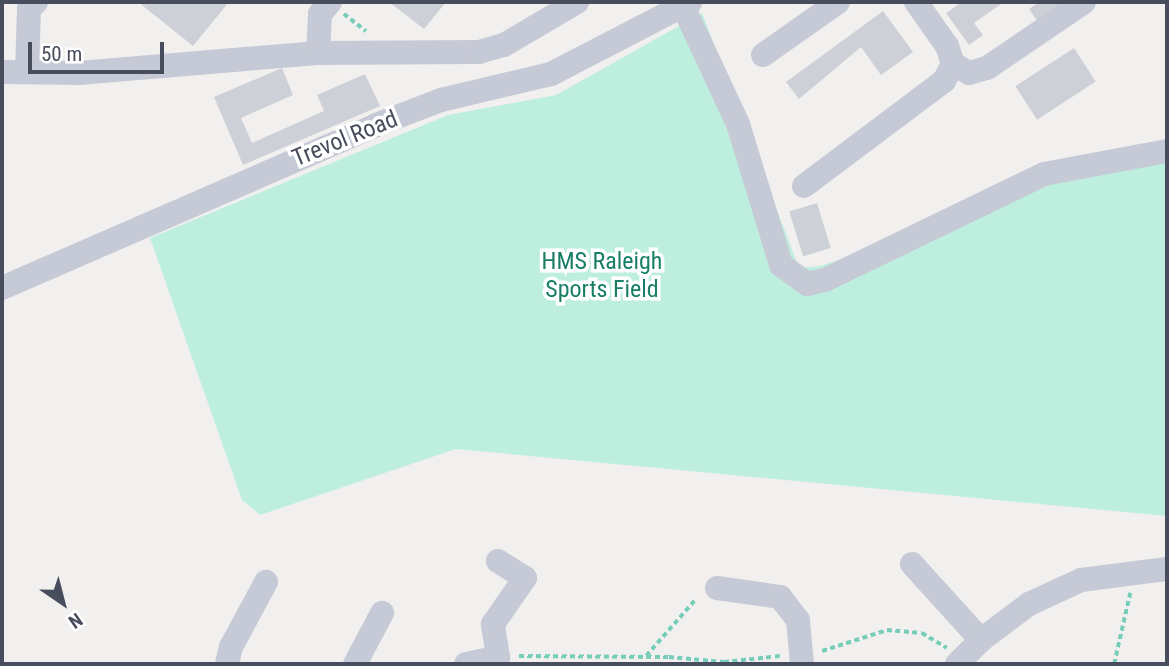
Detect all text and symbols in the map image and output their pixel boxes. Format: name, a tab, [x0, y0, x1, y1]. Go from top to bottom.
scale bar	[32, 28, 168, 72]
text: 50 m	[41, 42, 82, 66]
street label: Trevol Road	[288, 105, 402, 173]
park label: HMS Raleigh Sports Field	[542, 248, 662, 304]
north arrow	[28, 568, 98, 638]
text: N	[64, 608, 87, 633]

